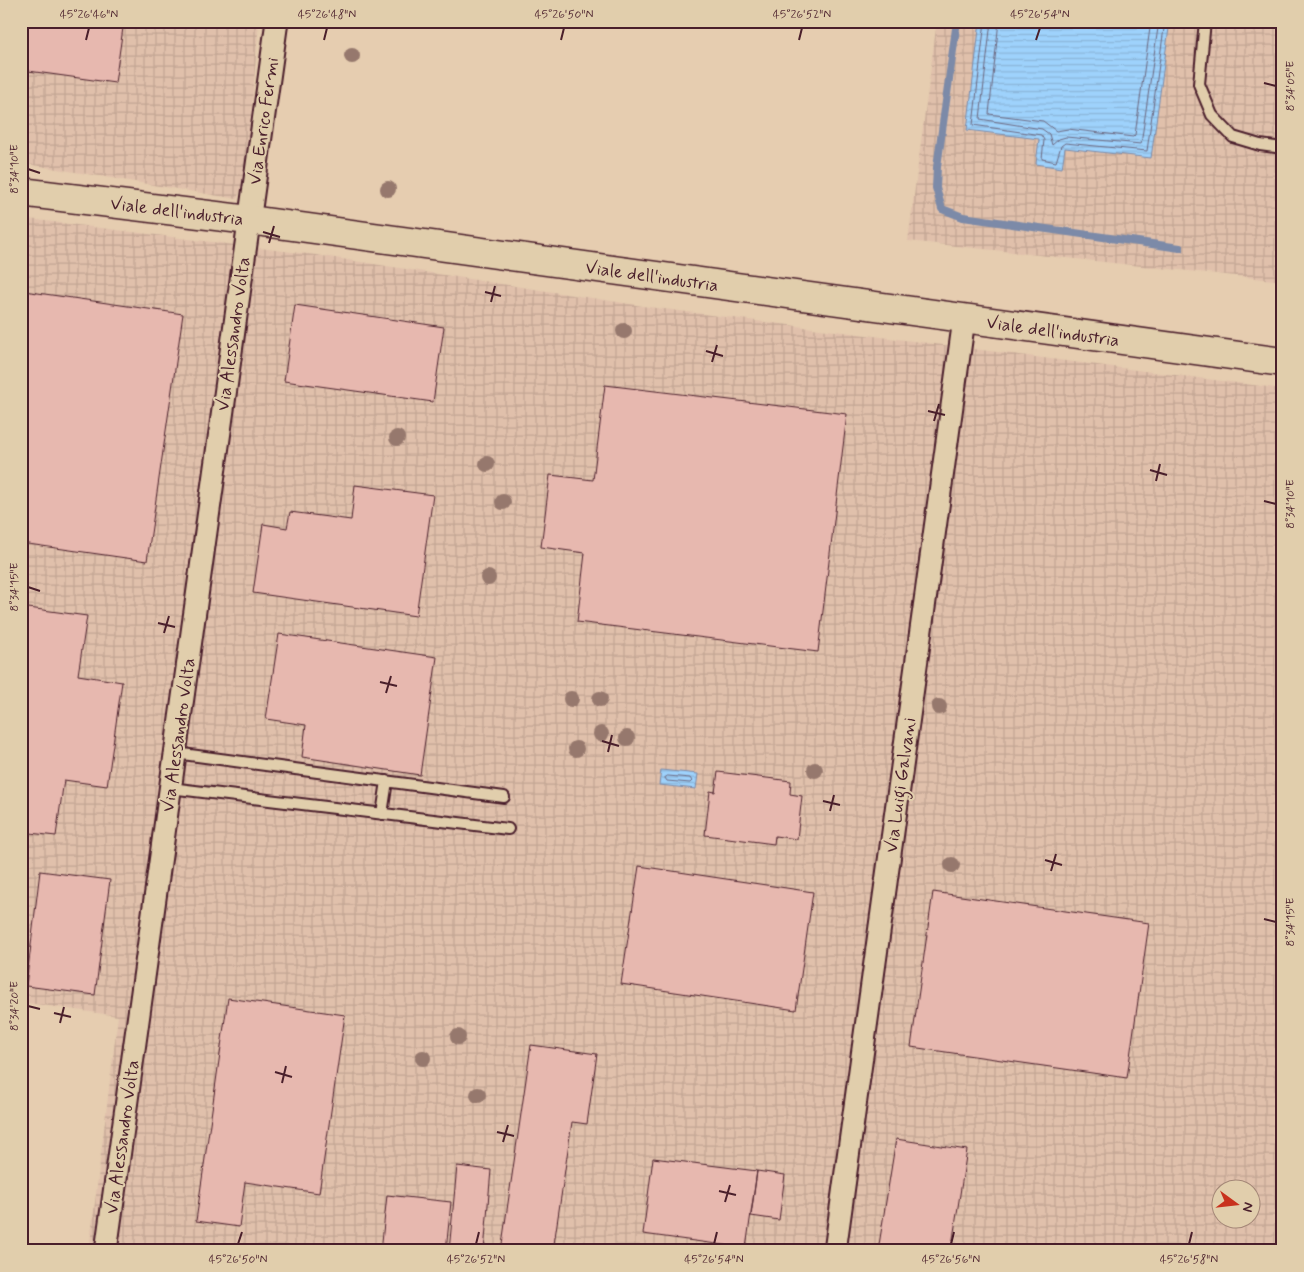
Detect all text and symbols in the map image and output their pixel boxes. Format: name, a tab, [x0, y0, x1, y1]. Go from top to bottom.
text: 45°26'46"N	[60, 7, 118, 23]
text: 45°26'48"N	[298, 7, 356, 23]
text: 45°26'50"N	[535, 7, 593, 23]
text: 45°26'52"N	[773, 7, 831, 23]
text: 45°26'54"N	[1010, 7, 1070, 23]
street label: Via Enrico Fermi	[243, 56, 285, 187]
text: 8°34'05"E	[1283, 61, 1299, 111]
text: 8°34'10"E	[7, 144, 23, 194]
street label: Viale dell'industria	[109, 192, 245, 232]
street label: Via Alessandro Volta	[211, 255, 257, 413]
street label: Viale dell'industria	[584, 256, 720, 298]
street label: Viale dell'industria	[985, 311, 1121, 353]
text: 8°34'10"E	[1283, 479, 1299, 529]
text: 8°34'15"E	[7, 562, 23, 612]
street label: Via Alessandro Volta	[156, 656, 202, 814]
street label: Via Luigi Galvani	[880, 716, 924, 855]
text: 8°34'15"E	[1283, 897, 1299, 947]
text: 8°34'20"E	[7, 981, 23, 1031]
street label: Via Alessandro Volta	[100, 1058, 146, 1216]
north arrow	[1212, 1180, 1262, 1230]
text: N	[1238, 1200, 1257, 1214]
text: 45°26'50"N	[209, 1252, 267, 1268]
text: 45°26'52"N	[447, 1252, 505, 1268]
text: 45°26'54"N	[684, 1252, 744, 1268]
text: 45°26'56"N	[922, 1252, 980, 1268]
text: 45°26'58"N	[1160, 1252, 1218, 1268]

